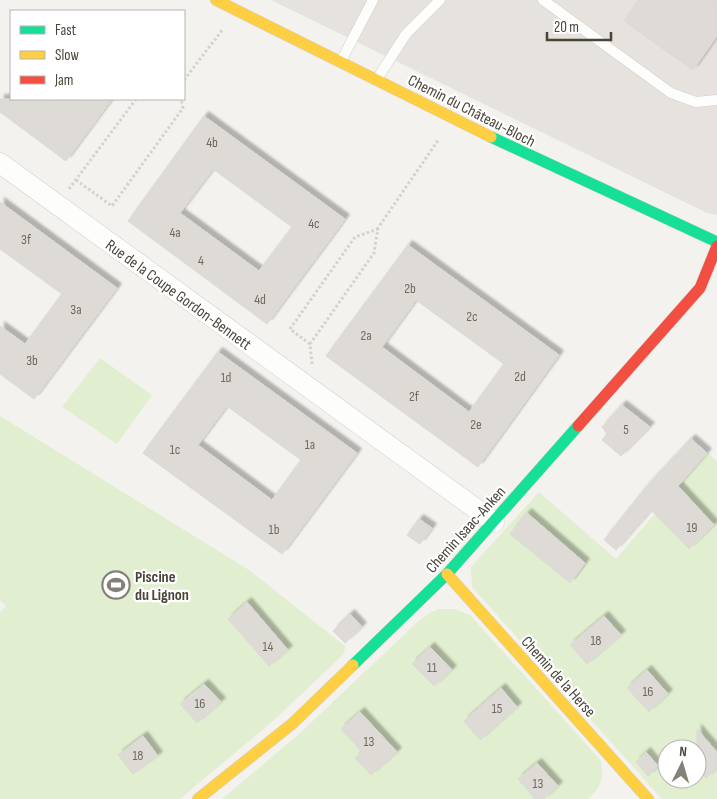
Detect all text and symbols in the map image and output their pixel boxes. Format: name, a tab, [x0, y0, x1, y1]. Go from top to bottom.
legend	[10, 10, 185, 100]
scale bar	[547, 10, 611, 42]
text: 20 m	[554, 18, 579, 37]
text: Fast	[55, 21, 77, 40]
text: Slow	[55, 46, 79, 65]
text: Jam	[54, 71, 73, 90]
street label: Chemin du Château-Bloch	[405, 71, 538, 152]
house number: 4b	[206, 134, 218, 151]
house number: 4c	[308, 215, 320, 232]
house number: 4a	[169, 224, 181, 241]
house number: 3f	[21, 231, 32, 248]
street label: Rue de la Coupe Gordon-Bennett	[102, 236, 255, 354]
house number: 4	[198, 252, 204, 269]
house number: 2b	[404, 280, 416, 297]
house number: 4d	[254, 291, 266, 308]
house number: 3a	[70, 301, 82, 318]
house number: 2c	[466, 308, 478, 325]
house number: 2a	[360, 327, 372, 344]
house number: 3b	[26, 352, 38, 369]
house number: 2d	[514, 368, 526, 385]
house number: 1d	[221, 369, 232, 386]
house number: 2f	[409, 388, 420, 405]
house number: 2e	[470, 416, 482, 433]
house number: 5	[623, 421, 629, 438]
house number: 1a	[305, 436, 315, 453]
house number: 1c	[170, 441, 180, 458]
street label: Chemin Isaac-Anken	[422, 483, 510, 577]
house number: 19	[686, 519, 698, 536]
house number: 1b	[269, 521, 280, 538]
place label: Piscine du Lignon	[135, 568, 189, 605]
sports icon: Piscine du Lignon	[101, 570, 131, 600]
house number: 18	[590, 632, 602, 649]
street label: Chemin de la Herse	[517, 633, 599, 721]
house number: 14	[263, 638, 274, 655]
house number: 11	[427, 659, 437, 676]
house number: 16	[642, 683, 654, 700]
house number: 16	[194, 695, 206, 712]
house number: 15	[492, 700, 503, 717]
house number: 13	[364, 733, 375, 750]
north arrow	[657, 739, 707, 789]
text: N	[679, 743, 688, 760]
house number: 18	[132, 747, 144, 764]
house number: 13	[533, 775, 544, 792]

